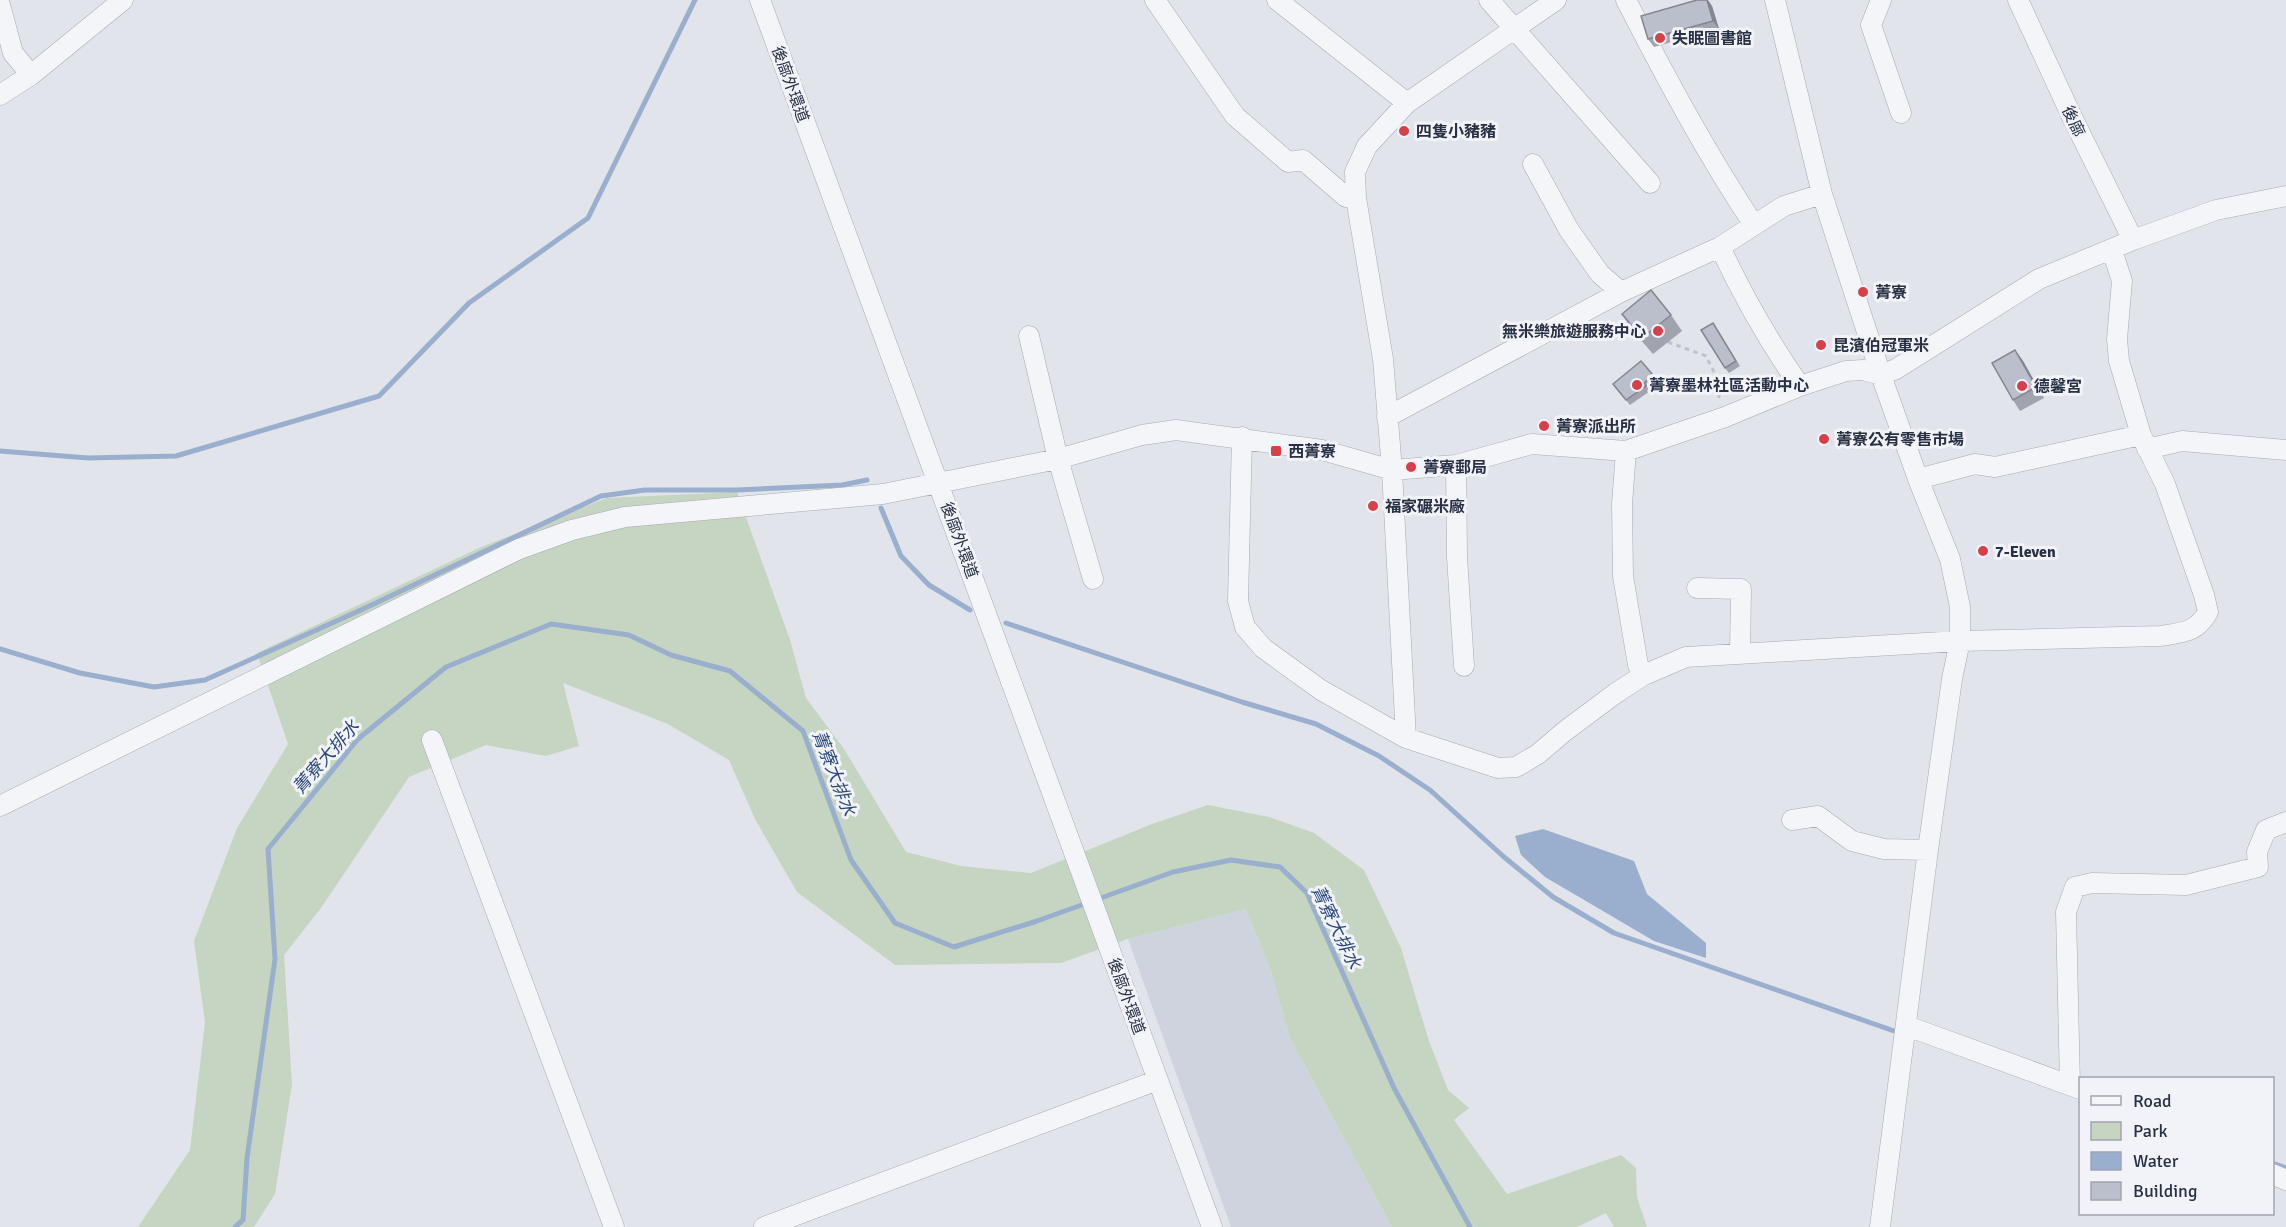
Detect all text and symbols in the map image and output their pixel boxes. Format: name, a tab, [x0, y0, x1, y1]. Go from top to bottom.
place label: 失眠圖書館	[1672, 29, 1752, 49]
marker: 失眠圖書館	[1653, 31, 1667, 45]
street label: 後廍外環道	[767, 43, 813, 125]
street label: 後廍	[2057, 103, 2089, 140]
place label: 四隻小豬豬	[1416, 122, 1496, 142]
marker: 四隻小豬豬	[1397, 124, 1411, 138]
place label: 菁寮	[1875, 283, 1907, 303]
marker: 菁寮	[1856, 285, 1870, 299]
place label: 無米樂旅遊服務中心	[1502, 322, 1646, 342]
marker: 無米樂旅遊服務中心	[1651, 324, 1665, 338]
place label: 昆濱伯冠軍米	[1833, 336, 1929, 356]
marker: 昆濱伯冠軍米	[1814, 338, 1828, 352]
place label: 菁寮墨林社區活動中心	[1649, 376, 1809, 396]
place label: 德馨宮	[2034, 377, 2082, 397]
marker: 菁寮墨林社區活動中心	[1630, 378, 1644, 392]
marker: 德馨宮	[2015, 379, 2029, 393]
place label: 菁寮派出所	[1556, 417, 1636, 437]
marker: 菁寮派出所	[1537, 419, 1551, 433]
place label: 菁寮公有零售市場	[1836, 430, 1964, 450]
marker: 菁寮公有零售市場	[1817, 432, 1831, 446]
place label: 西菁寮	[1288, 442, 1336, 462]
marker: 西菁寮	[1269, 444, 1283, 458]
place label: 菁寮郵局	[1423, 458, 1487, 478]
marker: 菁寮郵局	[1404, 460, 1418, 474]
place label: 福家碾米廠	[1385, 497, 1465, 517]
street label: 後廍外環道	[936, 499, 982, 581]
marker: 福家碾米廠	[1366, 499, 1380, 513]
place label: 7-Eleven	[1995, 542, 2056, 562]
marker: 7-Eleven	[1976, 544, 1990, 558]
water label: 菁寮大排水	[288, 715, 364, 798]
water label: 菁寮大排水	[808, 727, 861, 820]
water label: 菁寮大排水	[1306, 882, 1366, 973]
street label: 後廍外環道	[1103, 955, 1149, 1037]
legend	[2079, 1077, 2274, 1215]
text: Road	[2133, 1090, 2172, 1112]
text: Park	[2133, 1120, 2168, 1142]
text: Water	[2133, 1150, 2179, 1172]
text: Building	[2133, 1180, 2197, 1202]

